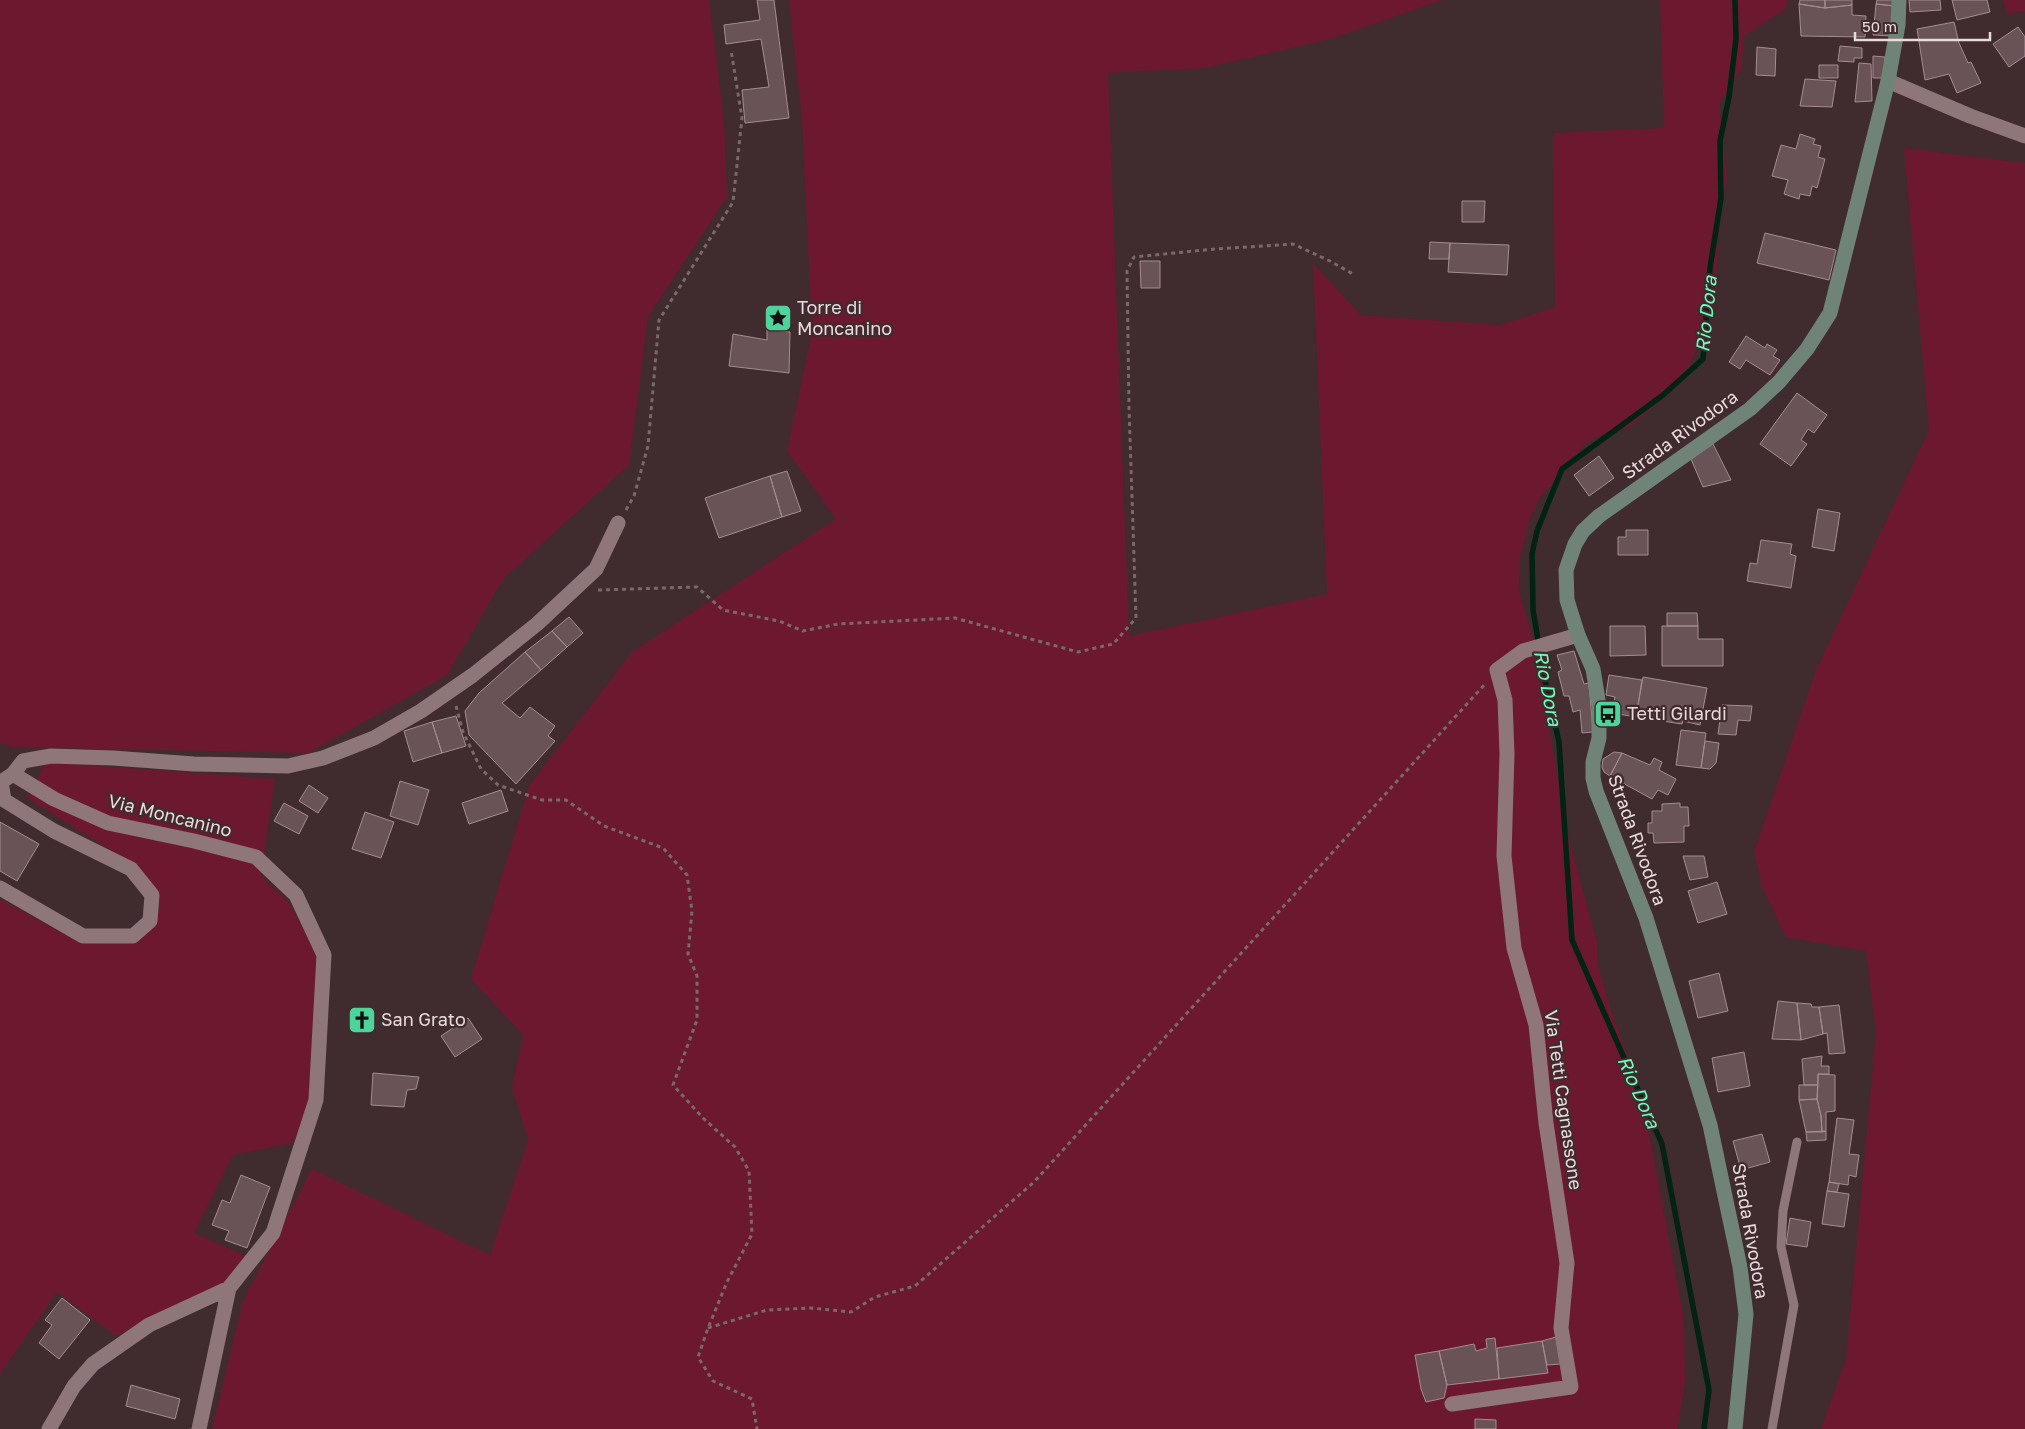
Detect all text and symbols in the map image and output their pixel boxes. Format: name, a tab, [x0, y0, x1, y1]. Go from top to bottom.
scale bar	[1855, 10, 1990, 42]
text: 50 m	[1862, 17, 1897, 35]
water label: Rio Dora	[1690, 273, 1721, 353]
place label: Torre di Moncanino	[797, 296, 892, 339]
place icon: Torre di Moncanino	[763, 303, 793, 333]
street label: Strada Rivodora	[1617, 385, 1742, 484]
water label: Rio Dora	[1530, 648, 1567, 729]
bus stop icon: Tetti Gilardi	[1593, 699, 1623, 729]
place label: Tetti Gilardi	[1627, 702, 1727, 724]
street label: Strada Rivodora	[1604, 771, 1672, 908]
street label: Via Moncanino	[106, 789, 234, 841]
church icon: San Grato	[347, 1005, 377, 1035]
place label: San Grato	[381, 1008, 466, 1030]
street label: Via Tetti Cagnassone	[1540, 1009, 1587, 1191]
water label: Rio Dora	[1613, 1052, 1666, 1133]
street label: Strada Rivodora	[1728, 1161, 1774, 1300]

